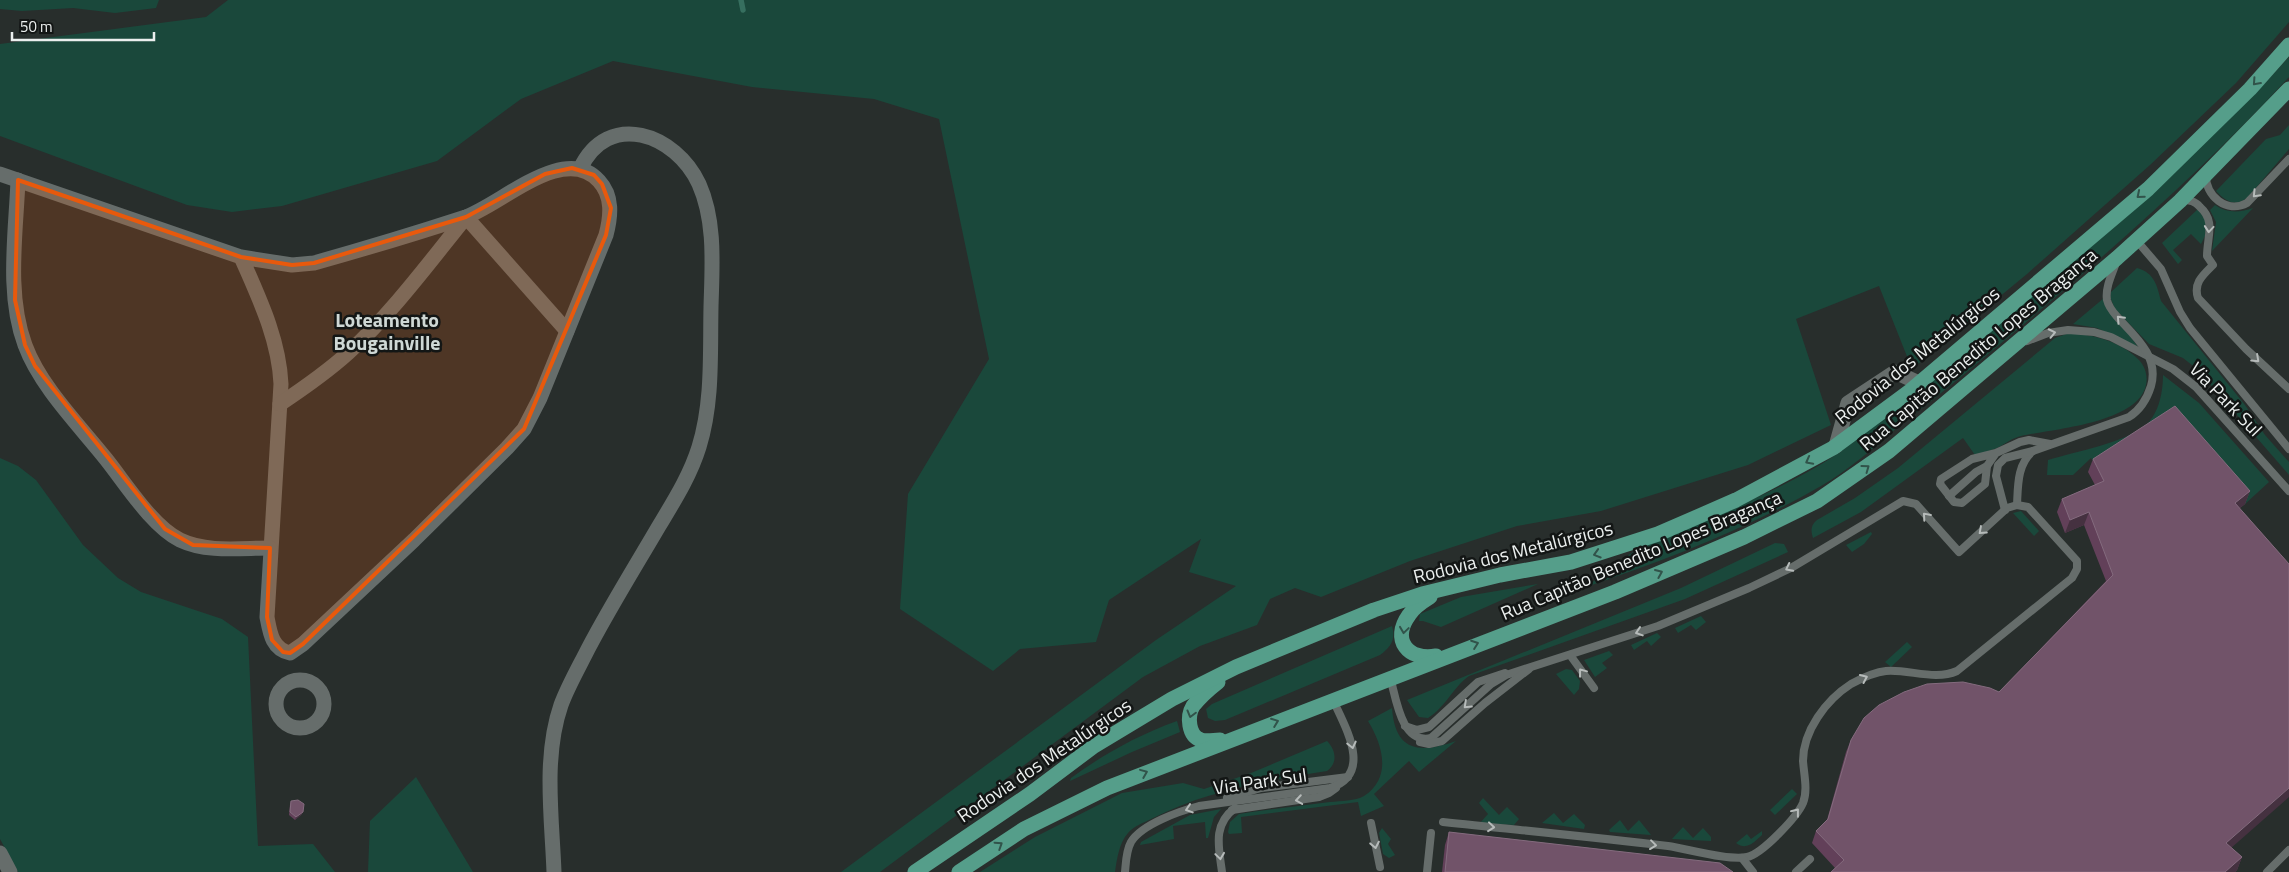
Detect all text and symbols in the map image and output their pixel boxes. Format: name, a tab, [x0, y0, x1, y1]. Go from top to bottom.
scale bar	[12, 10, 155, 42]
text: 50 m	[20, 15, 53, 38]
one-way arrow	[2253, 76, 2262, 85]
one-way arrow	[2137, 189, 2146, 198]
one-way arrow	[2253, 189, 2262, 198]
one-way arrow	[2204, 226, 2215, 234]
street label: Rua Capitão Benedito Lopes Bragança	[1852, 240, 2103, 457]
street label: Rodovia dos Metalúrgicos	[1828, 279, 2006, 430]
district label: Loteamento Bougainville	[333, 304, 441, 358]
one-way arrow	[2117, 316, 2126, 325]
one-way arrow	[2048, 328, 2057, 338]
one-way arrow	[2251, 353, 2260, 362]
street label: Via Park Sul	[2183, 355, 2270, 443]
one-way arrow	[1805, 455, 1814, 465]
one-way arrow	[1860, 465, 1870, 474]
street label: Rua Capitão Benedito Lopes Bragança	[1496, 482, 1786, 627]
one-way arrow	[1923, 512, 1932, 521]
street label: Rodovia dos Metalúrgicos	[1410, 513, 1616, 590]
one-way arrow	[1979, 525, 1988, 534]
one-way arrow	[1593, 549, 1602, 559]
one-way arrow	[1785, 562, 1794, 572]
one-way arrow	[1654, 568, 1663, 579]
one-way arrow	[1636, 626, 1644, 636]
one-way arrow	[1399, 627, 1410, 635]
one-way arrow	[1471, 640, 1479, 650]
one-way arrow	[1579, 668, 1589, 677]
one-way arrow	[1859, 673, 1868, 684]
street label: Rodovia dos Metalúrgicos	[951, 690, 1137, 829]
one-way arrow	[1464, 699, 1473, 708]
one-way arrow	[1187, 709, 1197, 718]
one-way arrow	[1270, 718, 1279, 728]
one-way arrow	[1346, 740, 1356, 748]
street label: Via Park Sul	[1211, 760, 1309, 801]
one-way arrow	[1140, 769, 1148, 779]
one-way arrow	[1295, 794, 1303, 805]
one-way arrow	[1185, 804, 1194, 814]
one-way arrow	[1790, 809, 1799, 818]
one-way arrow	[1488, 821, 1496, 832]
one-way arrow	[1649, 839, 1657, 850]
one-way arrow	[1370, 840, 1380, 849]
one-way arrow	[993, 842, 1003, 851]
one-way arrow	[1214, 853, 1225, 861]

